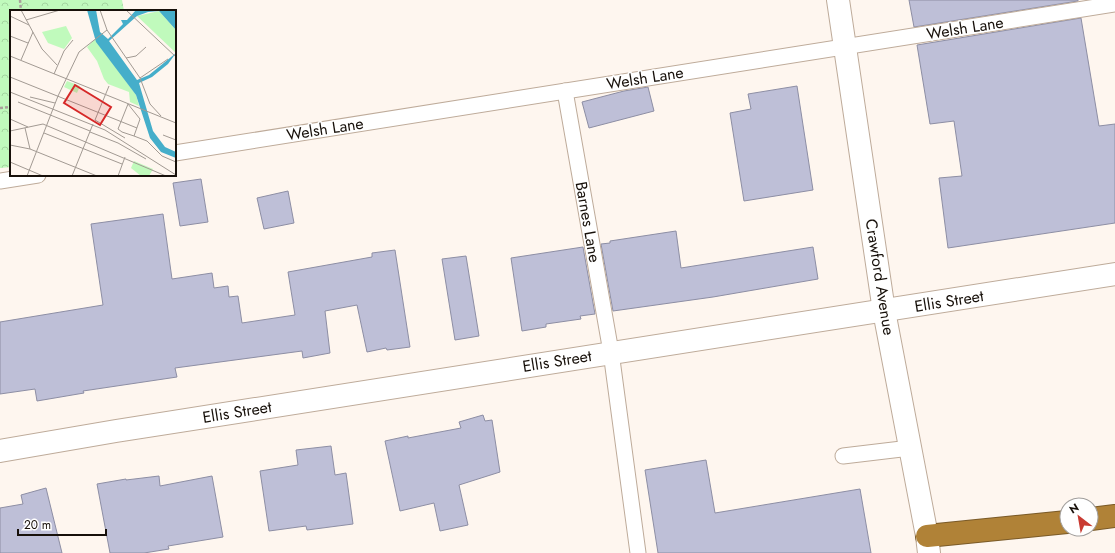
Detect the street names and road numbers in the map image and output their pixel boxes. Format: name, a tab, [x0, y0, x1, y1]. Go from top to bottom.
street label: Welsh Lane	[925, 11, 1005, 45]
street label: Welsh Lane	[605, 61, 685, 95]
street label: Welsh Lane	[285, 112, 365, 146]
street label: Barnes Lane	[570, 180, 606, 264]
street label: Crawford Avenue	[859, 217, 901, 337]
street label: Ellis Street	[913, 284, 985, 318]
street label: Ellis Street	[521, 344, 593, 378]
street label: Ellis Street	[201, 395, 273, 429]

